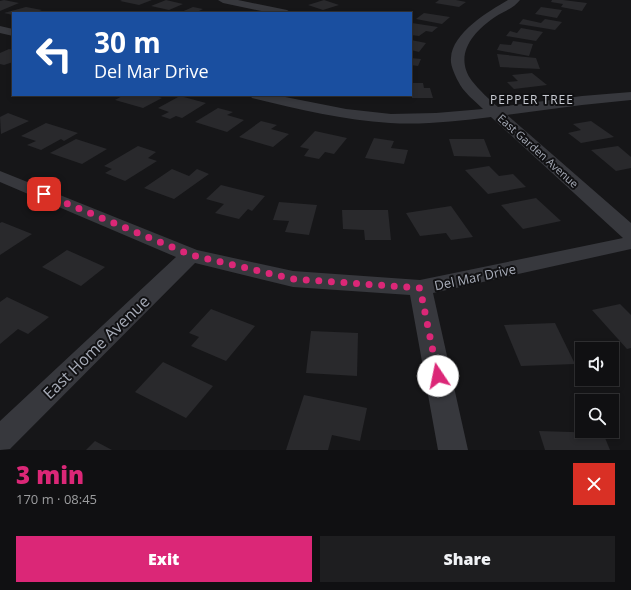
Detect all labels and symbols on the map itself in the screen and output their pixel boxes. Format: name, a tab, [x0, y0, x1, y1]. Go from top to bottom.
district label: PEPPER TREE	[490, 91, 574, 108]
street label: East Garden Avenue	[495, 110, 582, 191]
pin	[27, 177, 61, 211]
street label: Del Mar Drive	[433, 260, 517, 294]
street label: East Home Avenue	[38, 290, 154, 404]
position arrow	[417, 355, 459, 397]

